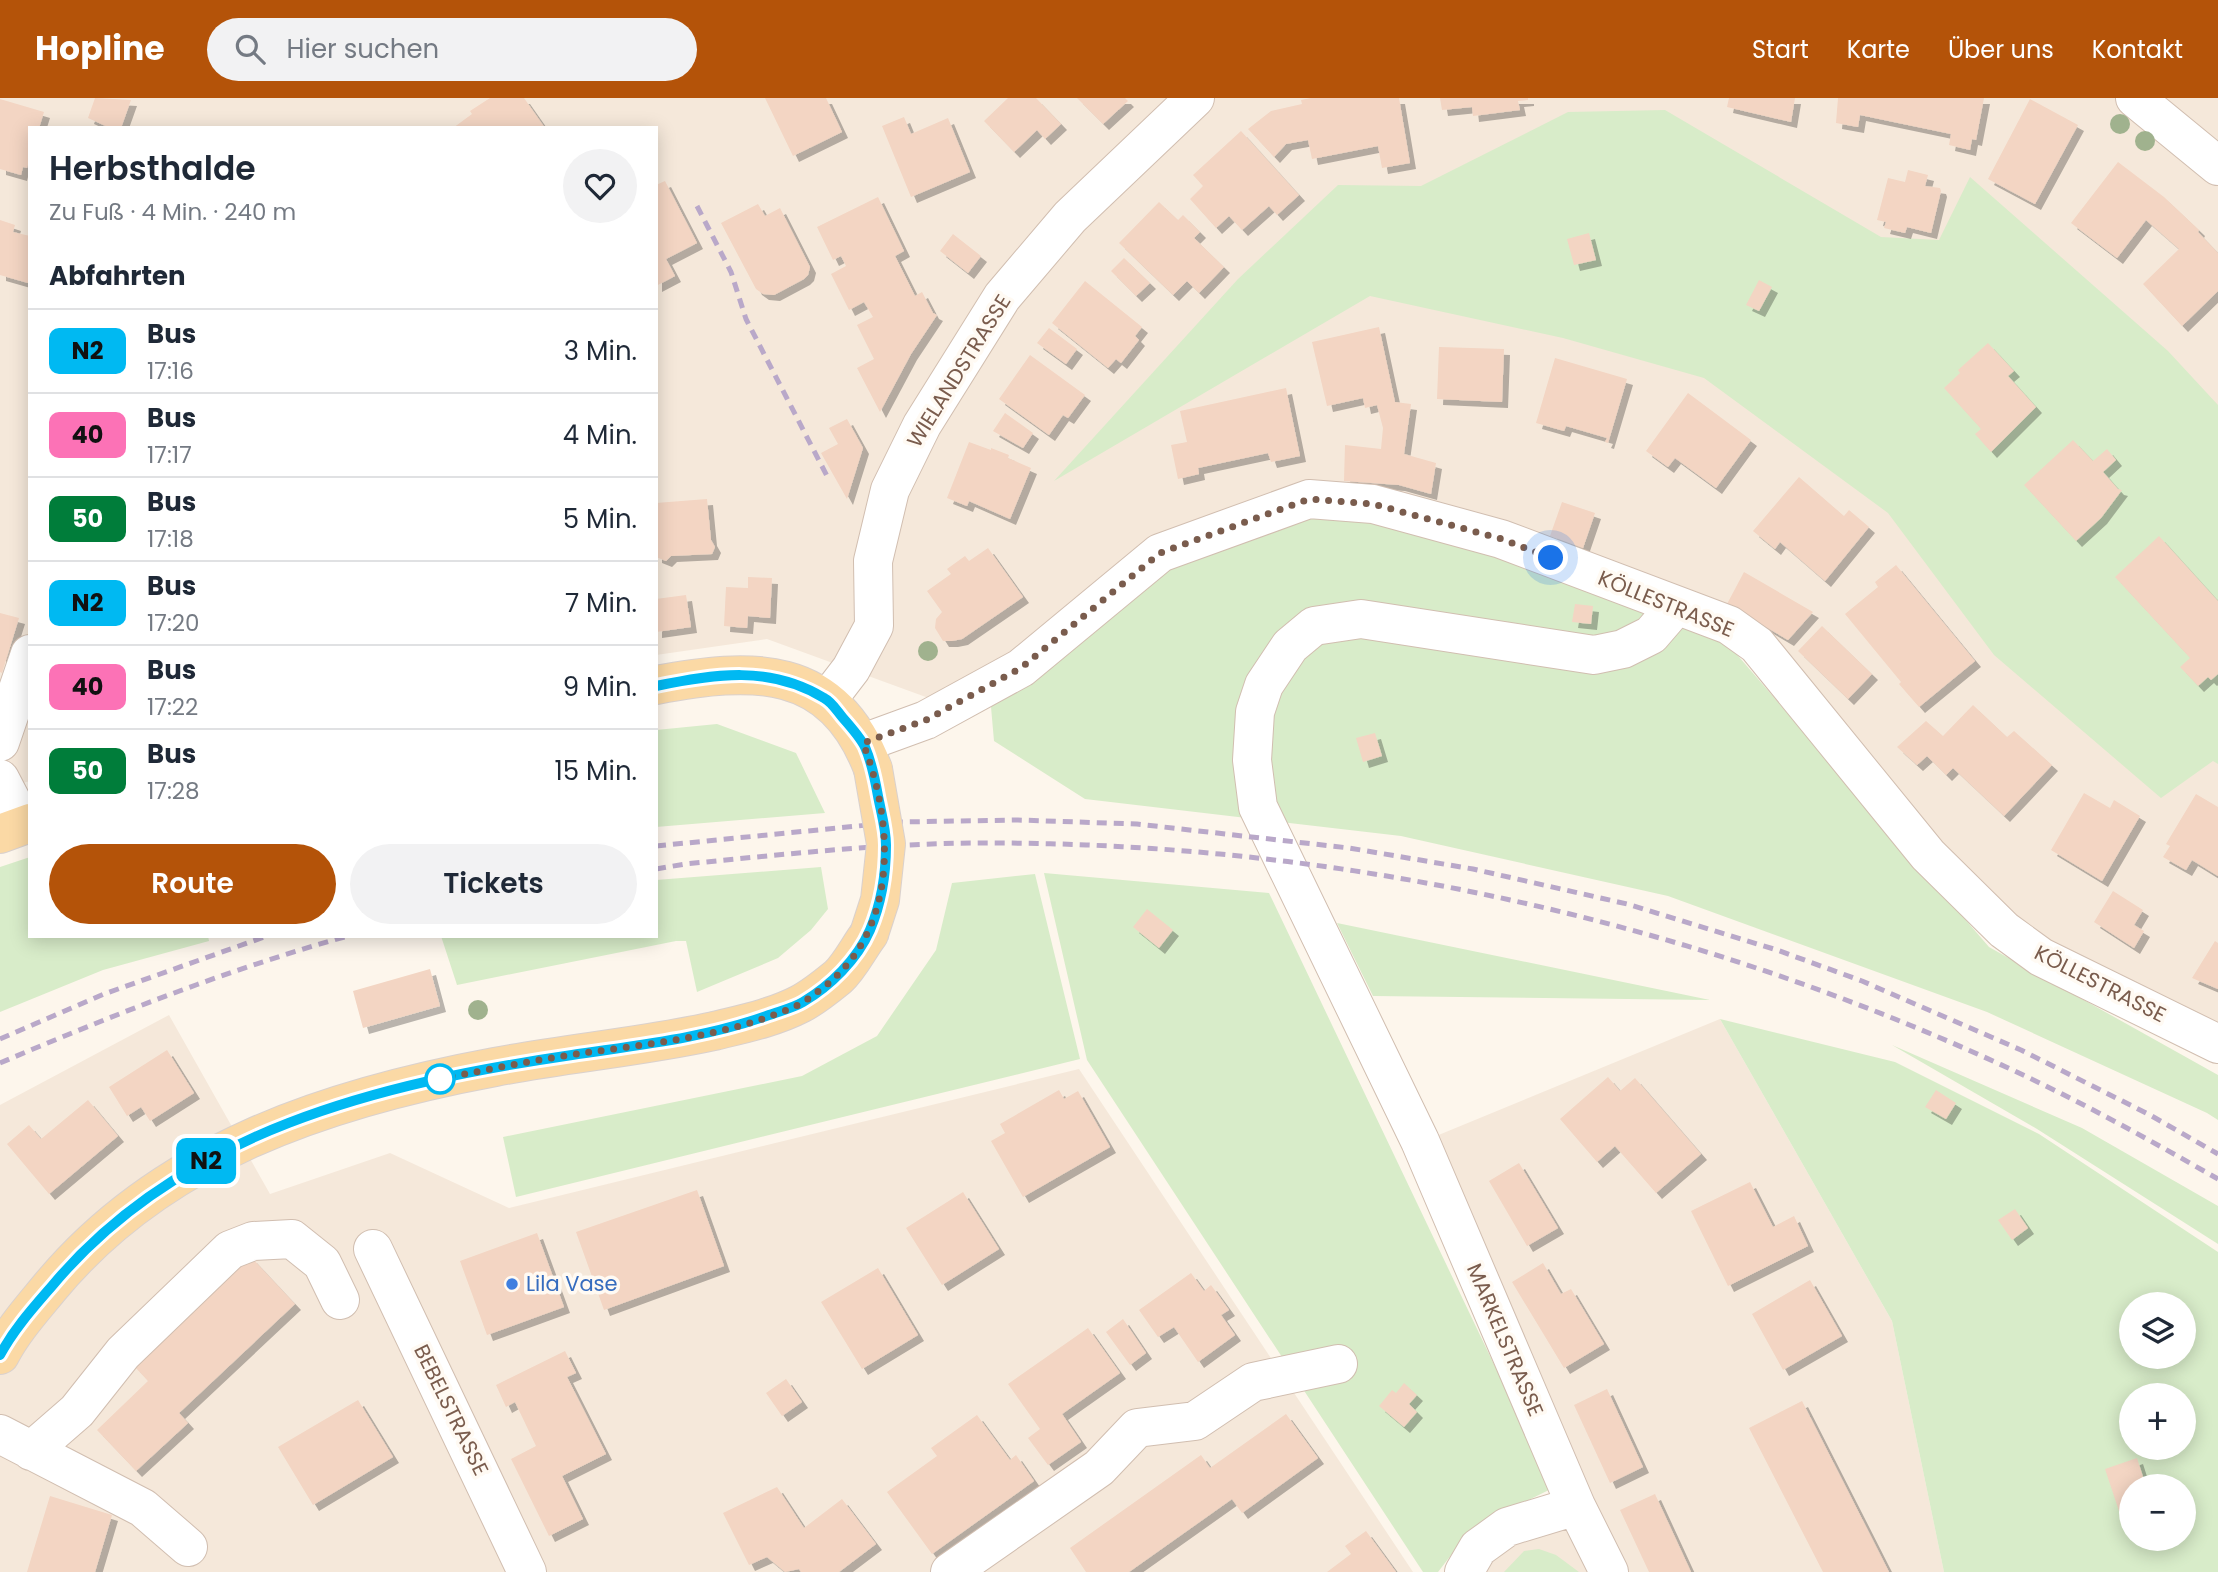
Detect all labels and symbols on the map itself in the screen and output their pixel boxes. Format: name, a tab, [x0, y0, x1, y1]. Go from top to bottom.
street label: WIELANDSTRASSE	[900, 289, 1017, 453]
your location	[1533, 540, 1568, 575]
street label: KÖLLESTRASSE	[1594, 563, 1738, 644]
street label: KÖLLESTRASSE	[2029, 938, 2171, 1029]
unlabelled marker	[425, 1064, 455, 1094]
line badge: N2	[174, 1138, 238, 1184]
street label: MARKELSTRASSE	[1460, 1259, 1551, 1421]
place label: Lila Vase	[526, 1269, 618, 1298]
marker: Lila Vase	[504, 1276, 520, 1292]
street label: BEBELSTRASSE	[407, 1339, 496, 1480]

